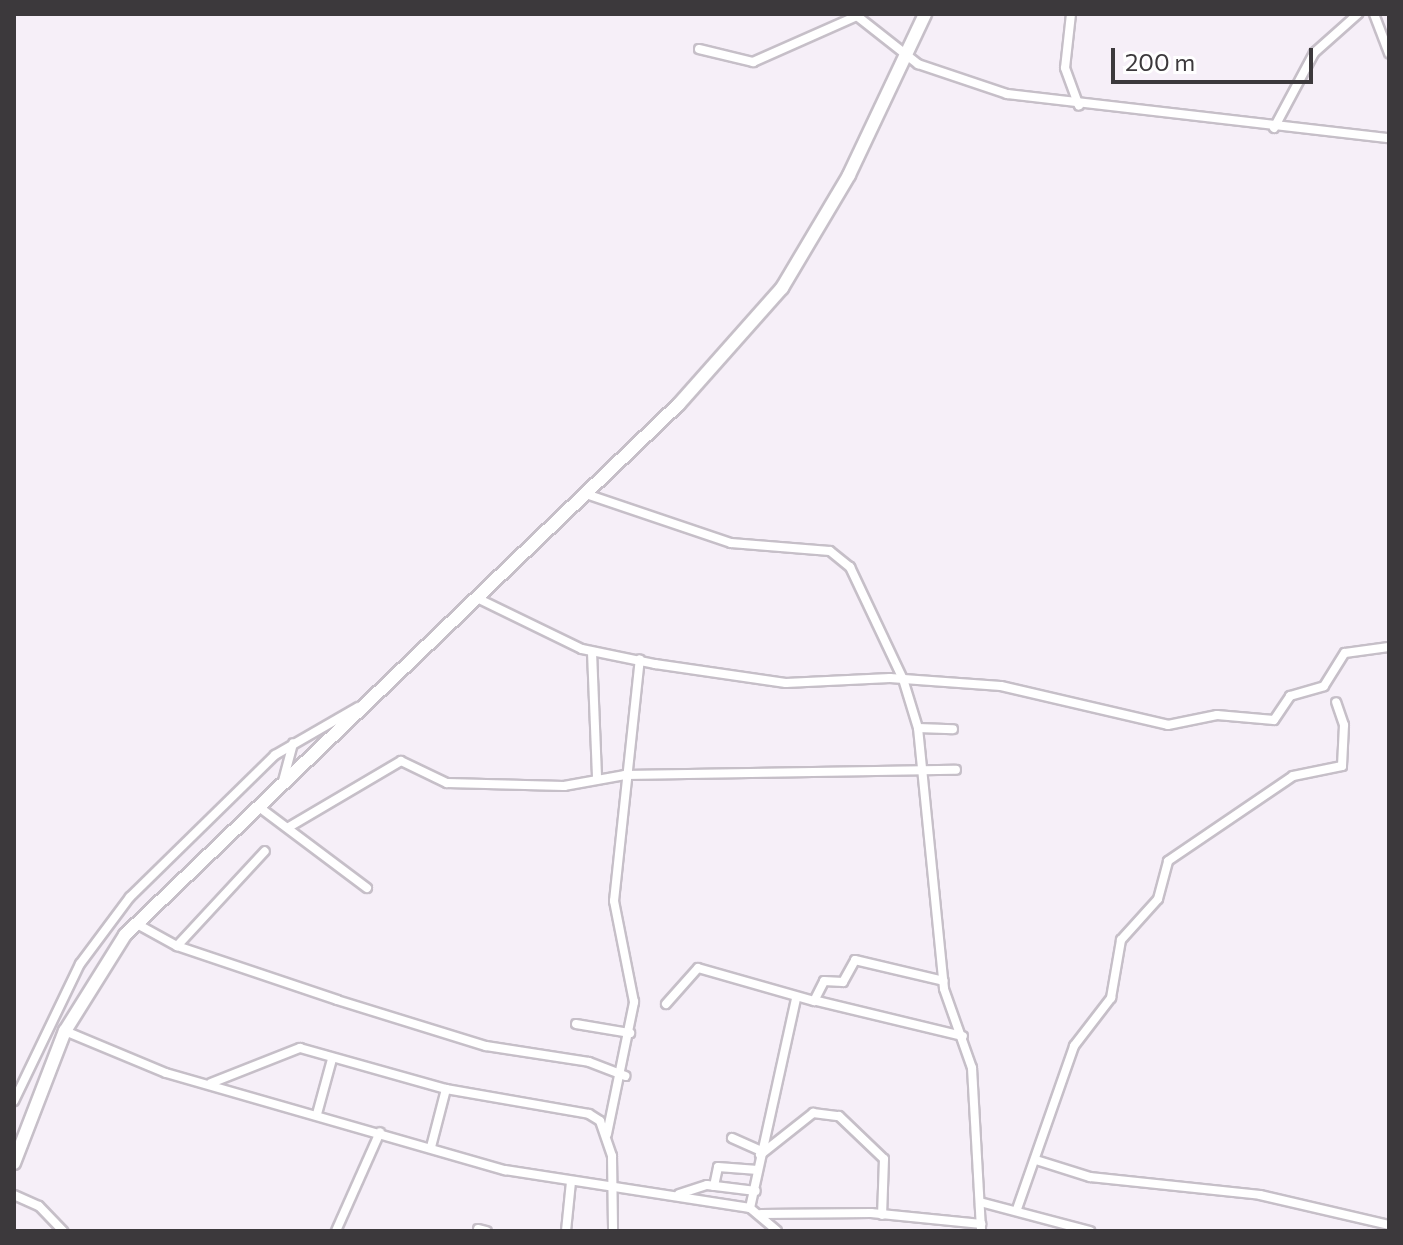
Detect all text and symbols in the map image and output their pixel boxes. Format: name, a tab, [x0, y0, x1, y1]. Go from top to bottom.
scale bar	[1115, 32, 1317, 82]
text: 200 m	[1125, 47, 1195, 76]

